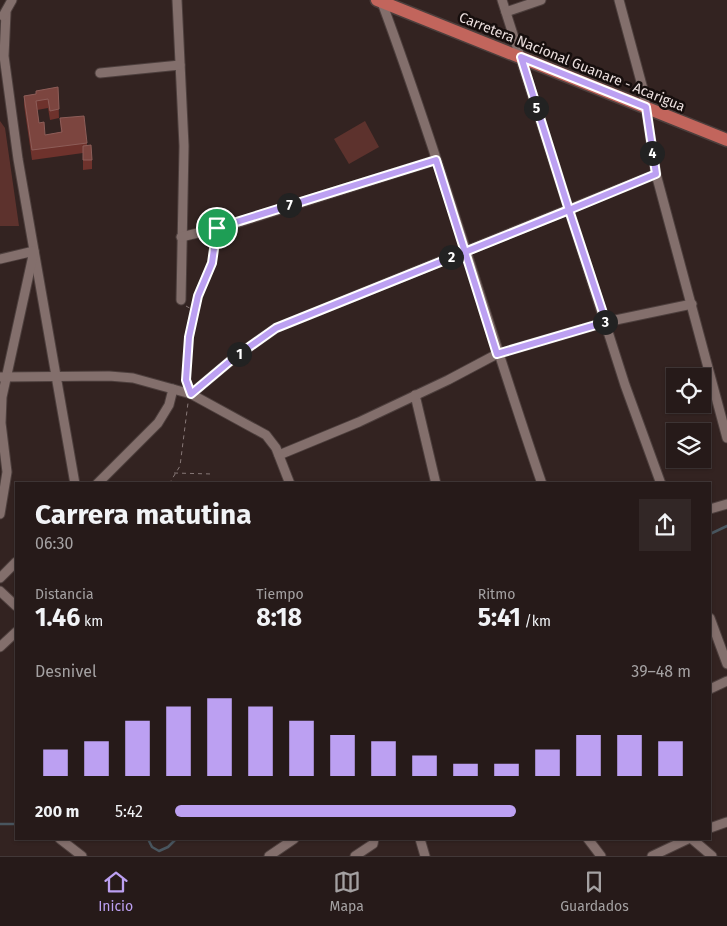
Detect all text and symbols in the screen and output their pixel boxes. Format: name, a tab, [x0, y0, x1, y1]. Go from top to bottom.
street label: Carretera Nacional Guanare - Acarigua	[457, 9, 687, 115]
pin: 5	[524, 96, 548, 120]
text: 5	[533, 100, 540, 117]
pin: 4	[640, 140, 664, 166]
text: 4	[649, 145, 656, 162]
pin: 7	[276, 192, 302, 218]
text: 7	[286, 197, 293, 214]
pin	[196, 207, 238, 249]
icon: arrive	[203, 214, 231, 242]
pin: 2	[438, 244, 464, 270]
text: 2	[448, 249, 455, 266]
pin: 3	[592, 310, 618, 334]
text: 3	[602, 314, 609, 331]
pin: 1	[226, 342, 252, 366]
text: 1	[236, 346, 243, 363]
map controls	[666, 368, 711, 468]
button: locate	[666, 368, 711, 413]
button: layers	[666, 423, 711, 468]
text: Carrera matutina	[35, 498, 252, 531]
button: share	[639, 499, 691, 551]
text: 06:30	[35, 534, 73, 553]
text: Distancia	[35, 586, 94, 603]
text: Tiempo	[256, 586, 304, 603]
text: Ritmo	[478, 586, 515, 603]
text: 1.46	[35, 603, 80, 633]
text: 8:18	[256, 603, 302, 633]
text: 5:41	[478, 603, 521, 633]
text: km	[80, 613, 103, 630]
text: /km	[521, 613, 551, 630]
text: Desnivel	[35, 662, 97, 681]
text: 39–48 m	[631, 662, 691, 681]
text: 200 m	[35, 802, 79, 821]
text: 5:42	[115, 802, 143, 821]
tab: Inicio	[98, 868, 133, 915]
tab: Mapa	[330, 868, 364, 915]
tab: Guardados	[560, 868, 629, 915]

